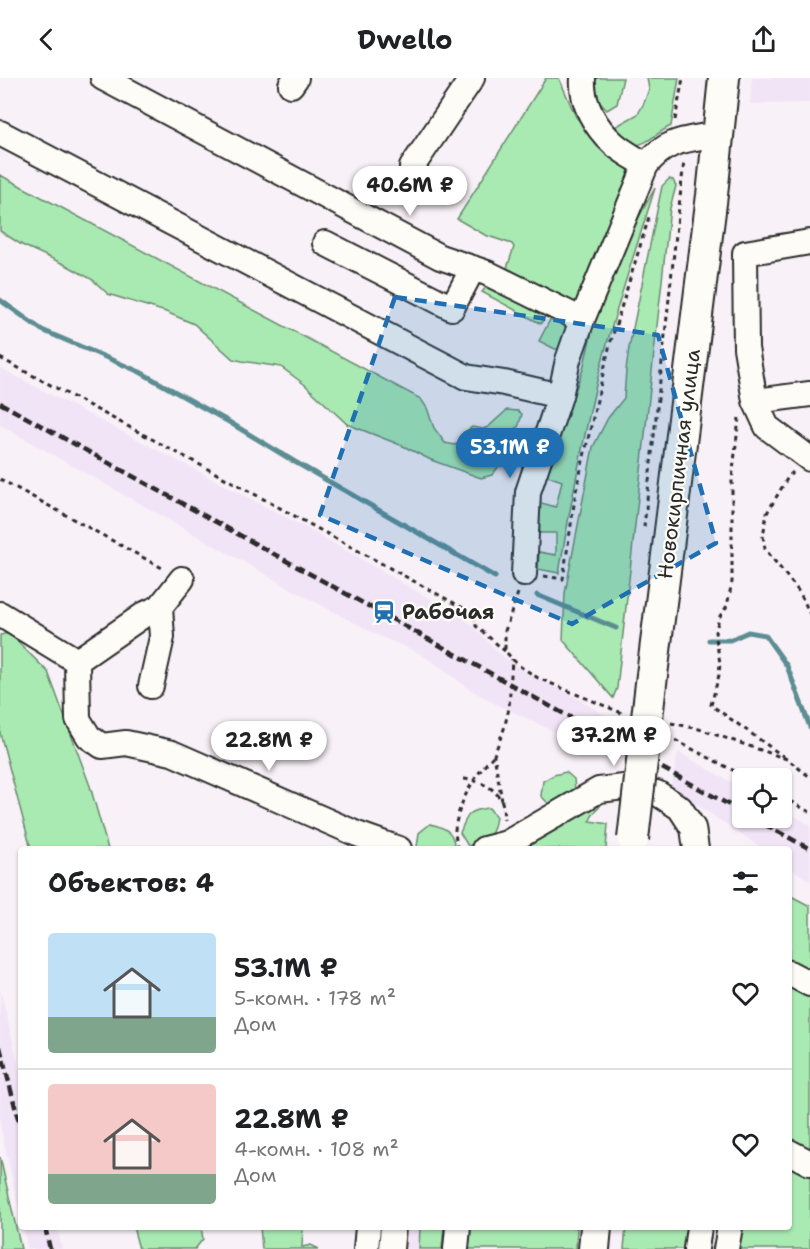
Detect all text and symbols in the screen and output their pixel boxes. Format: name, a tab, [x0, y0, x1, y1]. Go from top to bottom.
text: Dwello	[357, 21, 453, 58]
icon: back	[30, 23, 63, 56]
icon: share	[747, 23, 780, 56]
pin: 40.6M ₽	[355, 166, 465, 217]
text: 40.6M ₽	[366, 172, 454, 198]
street label: Новокирпичная улица	[651, 347, 707, 581]
pin: 53.1M ₽	[455, 428, 565, 479]
text: 53.1M ₽	[470, 434, 550, 460]
place label: Рабочая	[402, 598, 495, 626]
station icon: Рабочая	[371, 599, 397, 625]
pin: 37.2M ₽	[559, 716, 669, 767]
pin: 22.8M ₽	[214, 721, 324, 772]
text: 37.2M ₽	[571, 722, 657, 748]
text: 22.8M ₽	[225, 727, 313, 753]
map controls	[732, 768, 792, 828]
button: locate	[732, 768, 792, 828]
text: Объектов: 4	[48, 865, 214, 900]
icon: filters	[729, 866, 762, 899]
text: 53.1M ₽	[234, 950, 338, 985]
icon: home	[96, 957, 168, 1029]
icon: heart	[729, 977, 762, 1010]
text: 5-комн. · 178 m²	[234, 985, 396, 1011]
text: Дом	[234, 1011, 276, 1037]
text: 22.8M ₽	[234, 1101, 349, 1136]
icon: home	[96, 1108, 168, 1180]
icon: heart	[729, 1128, 762, 1161]
text: 4-комн. · 108 m²	[234, 1136, 399, 1162]
text: Дом	[234, 1162, 276, 1188]

